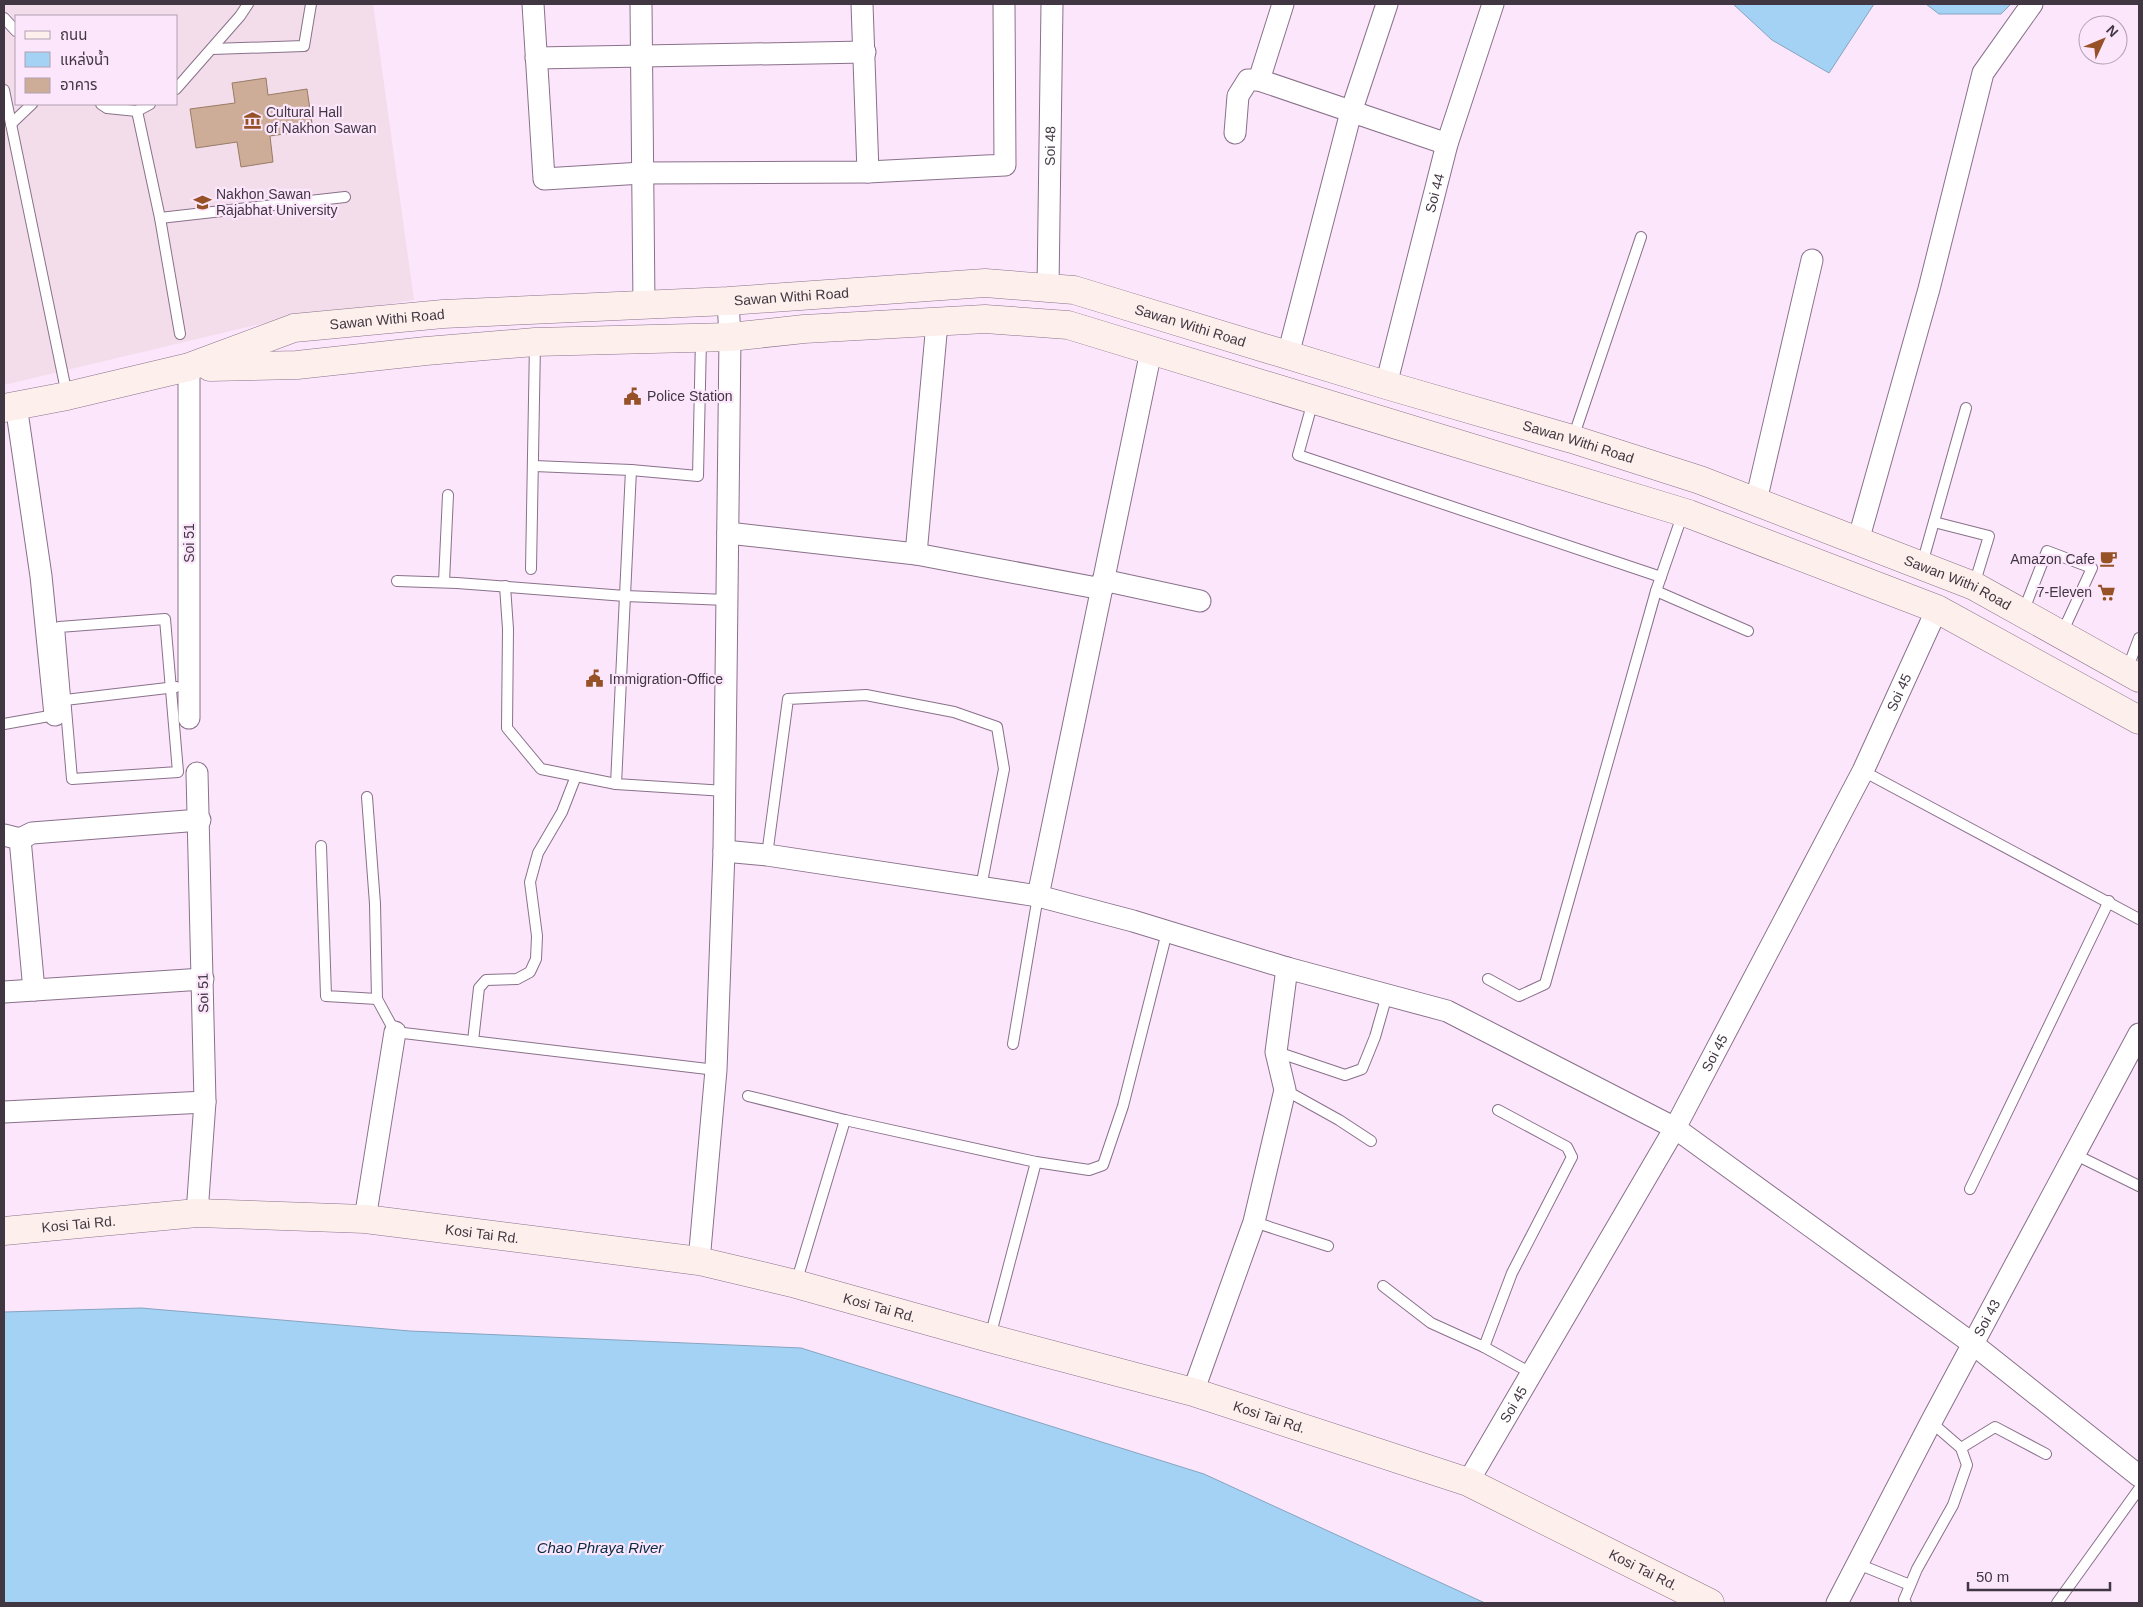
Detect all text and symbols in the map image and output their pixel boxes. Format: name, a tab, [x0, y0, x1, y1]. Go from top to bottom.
legend	[15, 15, 178, 105]
north arrow	[2078, 15, 2128, 65]
text: N	[2103, 22, 2122, 40]
text: ถนน	[60, 26, 87, 43]
text: แหล่งน้ำ	[60, 49, 109, 68]
text: อาคาร	[60, 76, 97, 93]
place label: Cultural Hall of Nakhon Sawan	[266, 104, 377, 136]
museum icon: Cultural Hall of Nakhon Sawan	[242, 110, 262, 130]
street label: Soi 48	[1042, 126, 1058, 166]
street label: Soi 44	[1422, 172, 1447, 214]
place label: Nakhon Sawan Rajabhat University	[216, 186, 337, 218]
school or university icon: Nakhon Sawan Rajabhat University	[192, 192, 212, 212]
street label: Sawan Withi Road	[733, 285, 849, 309]
street label: Sawan Withi Road	[1133, 301, 1248, 350]
street label: Sawan Withi Road	[329, 306, 445, 333]
public building icon: Police Station	[623, 386, 643, 406]
place label: Police Station	[647, 388, 733, 404]
street label: Sawan Withi Road	[1521, 417, 1636, 466]
street label: Soi 51	[181, 523, 197, 563]
cafe icon: Amazon Cafe	[2099, 549, 2119, 569]
place label: Amazon Cafe	[2010, 551, 2095, 567]
street label: Sawan Withi Road	[1902, 552, 2014, 613]
supermarket icon: 7-Eleven	[2096, 582, 2116, 602]
place label: 7-Eleven	[2037, 584, 2092, 600]
public building icon: Immigration-Office	[585, 669, 605, 689]
place label: Immigration-Office	[609, 671, 723, 687]
street label: Soi 45	[1883, 671, 1915, 714]
street label: Soi 51	[195, 973, 211, 1013]
street label: Soi 45	[1698, 1031, 1731, 1074]
street label: Kosi Tai Rd.	[41, 1213, 117, 1235]
street label: Kosi Tai Rd.	[444, 1221, 520, 1246]
street label: Kosi Tai Rd.	[841, 1290, 918, 1325]
street label: Soi 43	[1970, 1296, 2003, 1339]
street label: Soi 45	[1496, 1383, 1530, 1426]
street label: Kosi Tai Rd.	[1231, 1398, 1307, 1436]
water label: Chao Phraya River	[537, 1539, 664, 1556]
street label: Kosi Tai Rd.	[1606, 1546, 1680, 1593]
scale bar	[1968, 1560, 2110, 1592]
text: 50 m	[1976, 1568, 2009, 1585]

